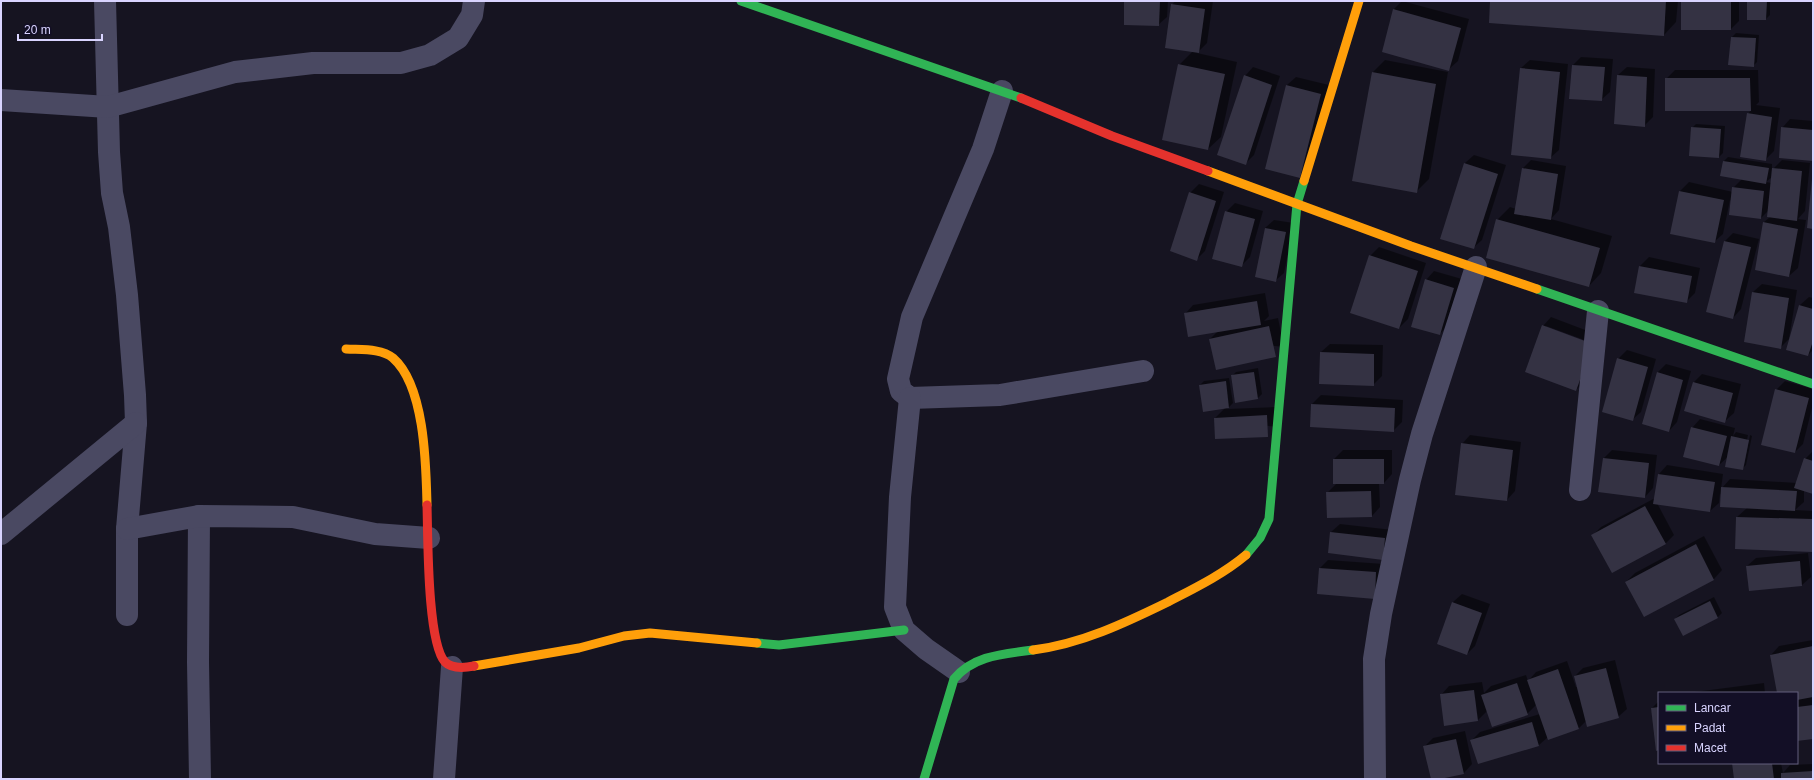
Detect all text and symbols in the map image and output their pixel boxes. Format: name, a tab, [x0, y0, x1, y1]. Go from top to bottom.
scale bar	[18, 16, 102, 42]
text: 20 m	[24, 23, 51, 37]
legend	[1658, 692, 1798, 764]
text: Lancar	[1694, 701, 1731, 715]
text: Padat	[1694, 721, 1726, 735]
text: Macet	[1694, 741, 1727, 755]

